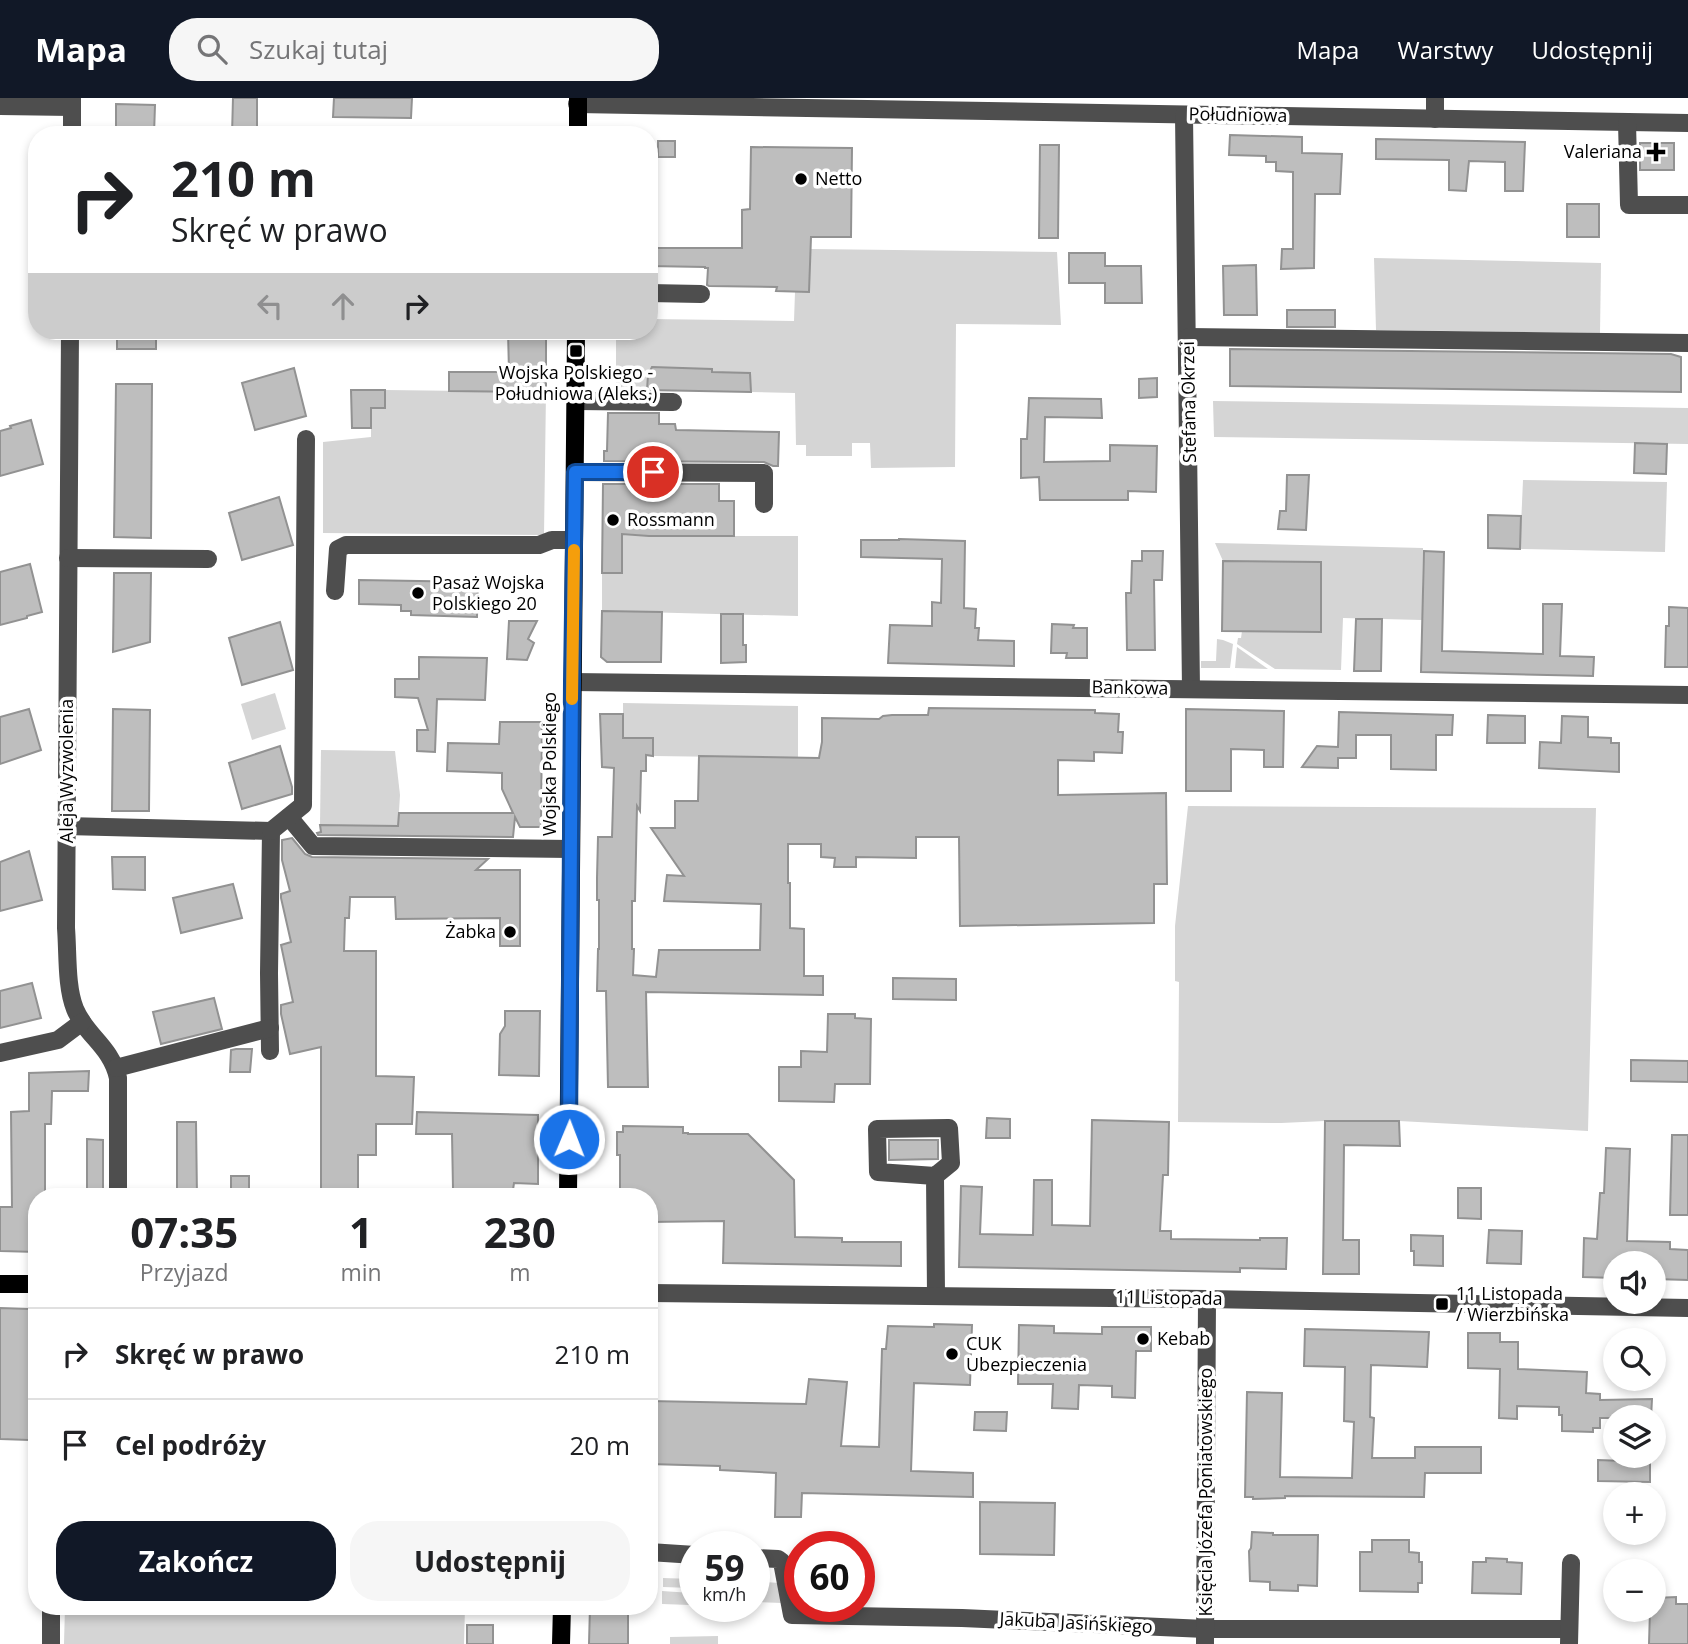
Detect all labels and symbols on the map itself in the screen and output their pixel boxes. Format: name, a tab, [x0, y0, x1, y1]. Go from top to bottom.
street label: Południowa	[1189, 101, 1288, 127]
place label: Valeriana	[1564, 139, 1642, 163]
marker: Valeriana	[1648, 144, 1664, 160]
place label: Netto	[815, 166, 862, 190]
marker: Netto	[793, 171, 809, 187]
street label: Stefana Okrzei	[1175, 341, 1201, 463]
marker: Wojska Polskiego - Południowa (Aleks.)	[568, 343, 584, 359]
place label: Wojska Polskiego - Południowa (Aleks.)	[495, 360, 657, 405]
pin	[623, 442, 683, 502]
place label: Rossmann	[627, 507, 715, 531]
marker: Rossmann	[605, 512, 621, 528]
place label: Pasaż Wojska Polskiego 20	[432, 570, 545, 615]
marker: Pasaż Wojska Polskiego 20	[410, 585, 426, 601]
street label: Bankowa	[1091, 674, 1169, 700]
street label: Wojska Polskiego	[537, 692, 561, 836]
street label: Aleja Wyzwolenia	[54, 699, 78, 843]
place label: Żabka	[445, 919, 496, 943]
marker: Żabka	[502, 924, 518, 940]
position arrow	[532, 1102, 606, 1176]
place label: 11 Listopada / Wierzbińska	[1456, 1281, 1569, 1326]
street label: 11 Listopada	[1115, 1284, 1223, 1310]
marker: 11 Listopada / Wierzbińska	[1434, 1296, 1450, 1312]
place label: Kebab	[1157, 1326, 1210, 1350]
place label: CUK Ubezpieczenia	[966, 1331, 1087, 1376]
marker: Kebab	[1135, 1331, 1151, 1347]
marker: CUK Ubezpieczenia	[944, 1346, 960, 1362]
street label: Księcia Józefa Poniatowskiego	[1193, 1368, 1217, 1616]
speed limit sign: 60	[784, 1531, 875, 1622]
street label: Jakuba Jasińskiego	[997, 1606, 1153, 1638]

